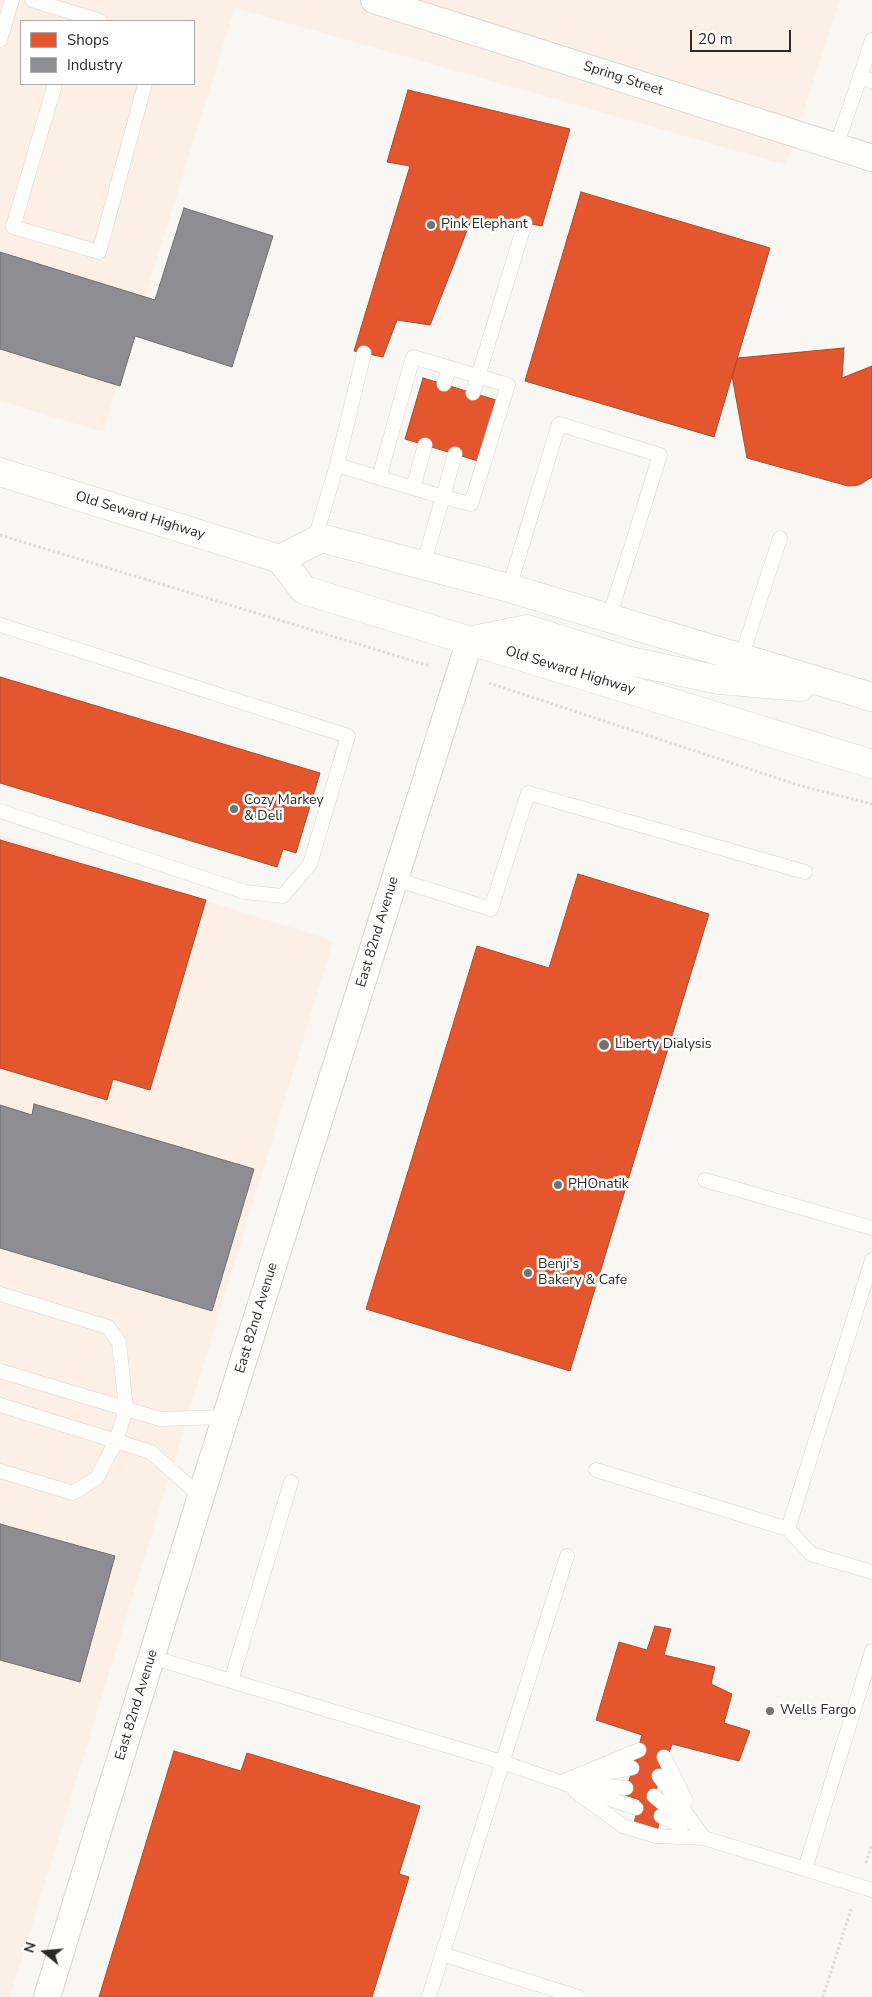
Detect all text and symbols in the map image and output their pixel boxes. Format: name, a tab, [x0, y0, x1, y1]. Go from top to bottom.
legend	[20, 20, 195, 85]
scale bar	[692, 20, 793, 52]
text: 20 m	[698, 29, 733, 49]
text: Shops	[67, 30, 109, 50]
text: Industry	[67, 55, 122, 75]
street label: Spring Street	[581, 58, 665, 100]
place label: Pink Elephant	[441, 217, 528, 233]
marker: Pink Elephant	[425, 219, 437, 231]
street label: Old Seward Highway	[73, 488, 207, 544]
street label: Old Seward Highway	[503, 643, 637, 699]
place label: Cozy Markey & Deli	[244, 793, 324, 826]
marker: Cozy Markey & Deli	[228, 803, 240, 815]
street label: East 82nd Avenue	[353, 875, 403, 989]
place label: Liberty Dialysis	[615, 1037, 711, 1053]
marker: Liberty Dialysis	[597, 1038, 611, 1052]
place label: PHOnatik	[568, 1177, 629, 1193]
marker: PHOnatik	[552, 1179, 564, 1191]
place label: Benji's Bakery & Cafe	[538, 1257, 627, 1290]
street label: East 82nd Avenue	[232, 1261, 282, 1375]
marker: Benji's Bakery & Cafe	[522, 1267, 534, 1279]
street label: East 82nd Avenue	[112, 1648, 162, 1762]
place label: Wells Fargo	[780, 1703, 856, 1719]
marker: Wells Fargo	[764, 1705, 776, 1717]
north arrow	[20, 1927, 70, 1977]
text: N	[20, 1940, 41, 1955]

